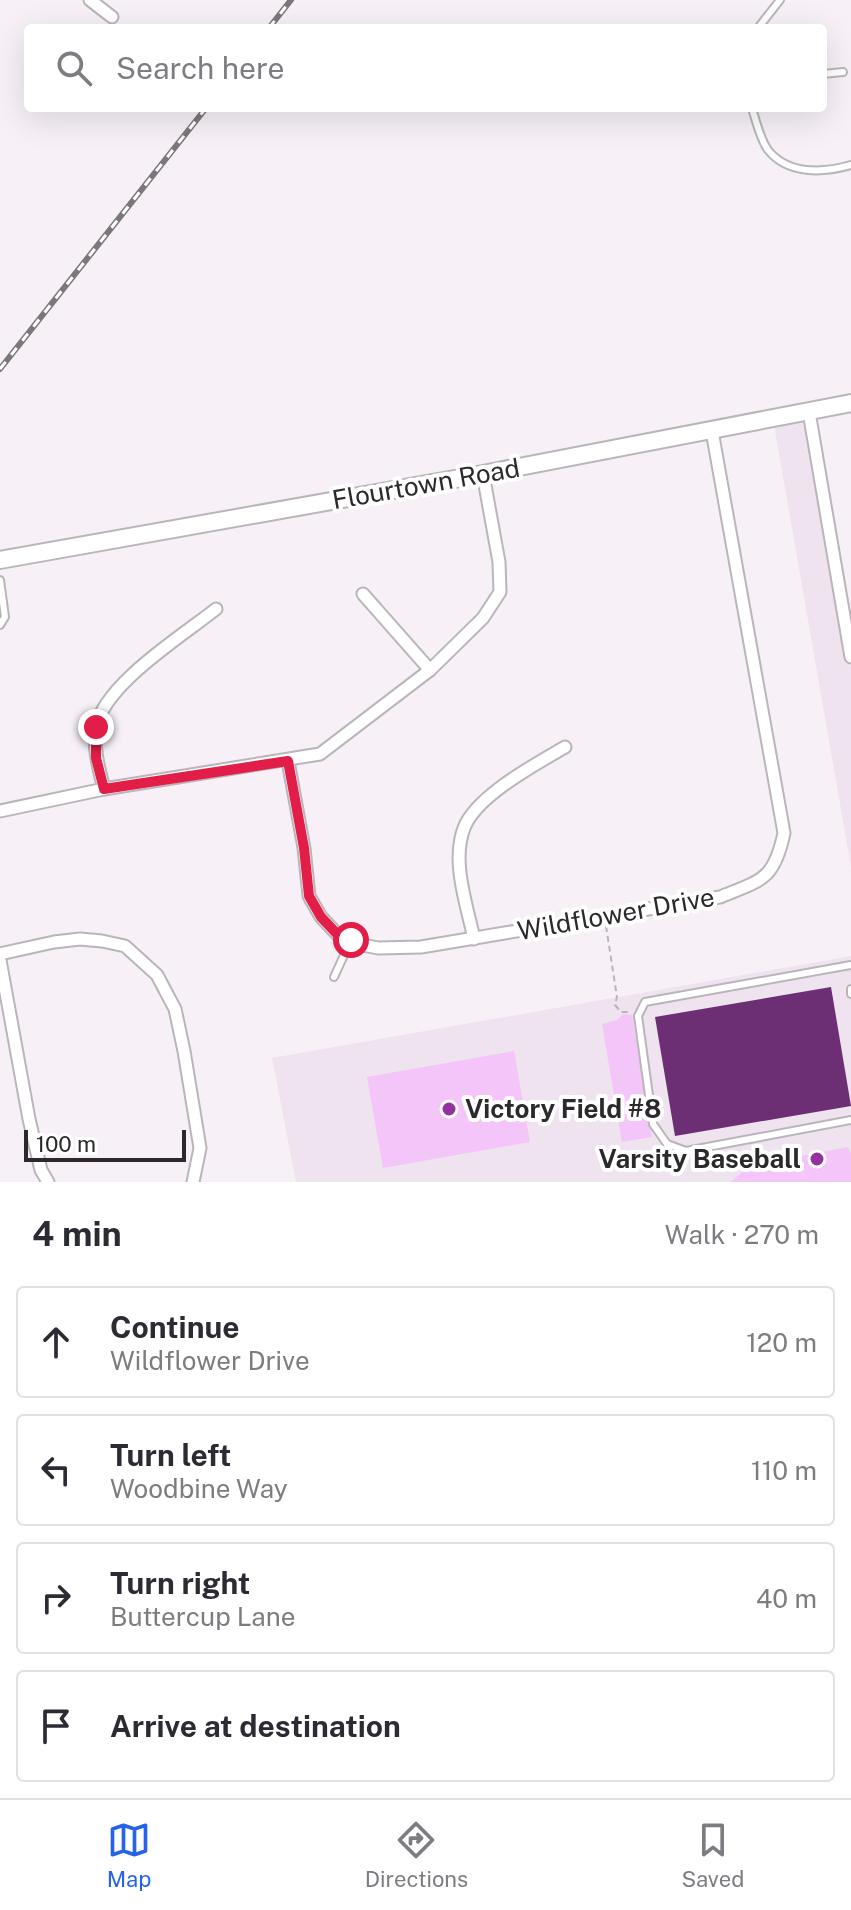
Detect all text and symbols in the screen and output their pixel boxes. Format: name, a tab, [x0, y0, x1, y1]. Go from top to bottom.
search box	[24, 24, 827, 112]
icon: search	[52, 46, 96, 90]
text: Search here	[116, 50, 284, 86]
street label: Flourtown Road	[330, 452, 522, 515]
route end	[78, 709, 114, 745]
street label: Wildflower Drive	[515, 881, 717, 946]
route start	[333, 922, 369, 958]
place label: Victory Field #8	[465, 1093, 662, 1124]
marker: Victory Field #8	[440, 1100, 458, 1118]
scale bar	[24, 1126, 186, 1162]
text: 100 m	[36, 1131, 96, 1157]
place label: Varsity Baseball	[599, 1143, 801, 1174]
marker: Varsity Baseball	[808, 1150, 826, 1168]
text: 4 min	[32, 1214, 122, 1254]
text: Walk · 270 m	[665, 1219, 819, 1250]
text: Continue	[110, 1309, 240, 1345]
icon: ahead	[34, 1320, 78, 1364]
text: 120 m	[746, 1327, 817, 1358]
text: Wildflower Drive	[110, 1345, 310, 1376]
text: Turn left	[110, 1437, 231, 1473]
icon: left	[34, 1448, 78, 1492]
text: 110 m	[751, 1455, 817, 1486]
text: Woodbine Way	[110, 1473, 288, 1504]
text: Turn right	[110, 1565, 250, 1601]
icon: right	[34, 1576, 78, 1620]
text: 40 m	[756, 1583, 817, 1614]
text: Buttercup Lane	[110, 1601, 295, 1632]
icon: arrive	[34, 1704, 78, 1748]
text: Arrive at destination	[110, 1708, 401, 1744]
tab: Map	[107, 1818, 151, 1892]
tab: Directions	[365, 1818, 468, 1892]
tab: Saved	[681, 1818, 744, 1892]

